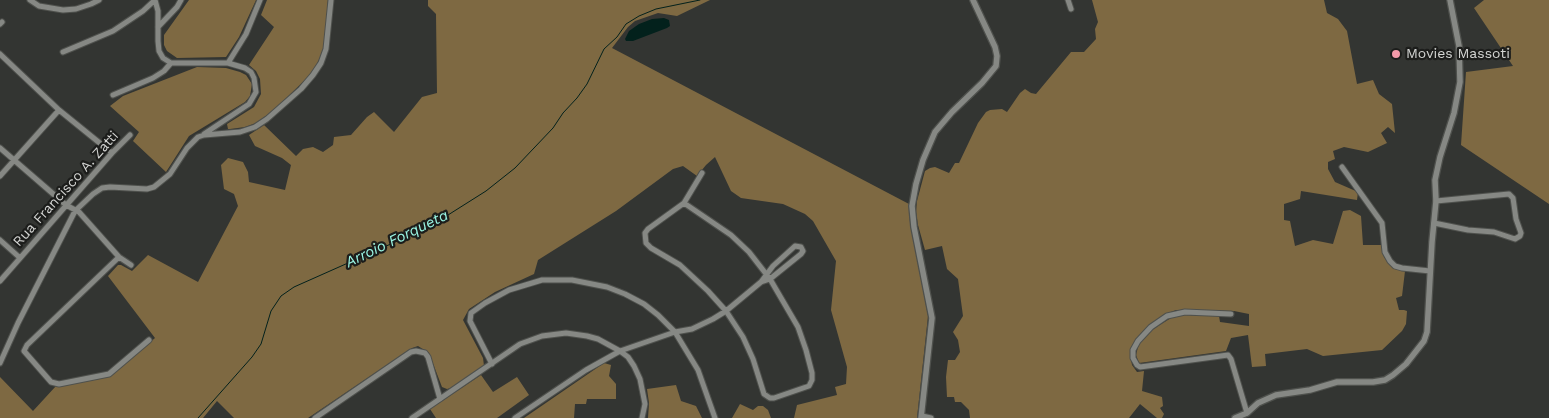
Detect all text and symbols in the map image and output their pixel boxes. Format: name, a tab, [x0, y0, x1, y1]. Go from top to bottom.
place label: Movies Massoti	[1406, 46, 1510, 62]
marker: Movies Massoti	[1390, 48, 1402, 60]
street label: Rua Francisco A. Zatti	[10, 128, 122, 250]
water label: Arroio Forqueta	[343, 206, 451, 272]

